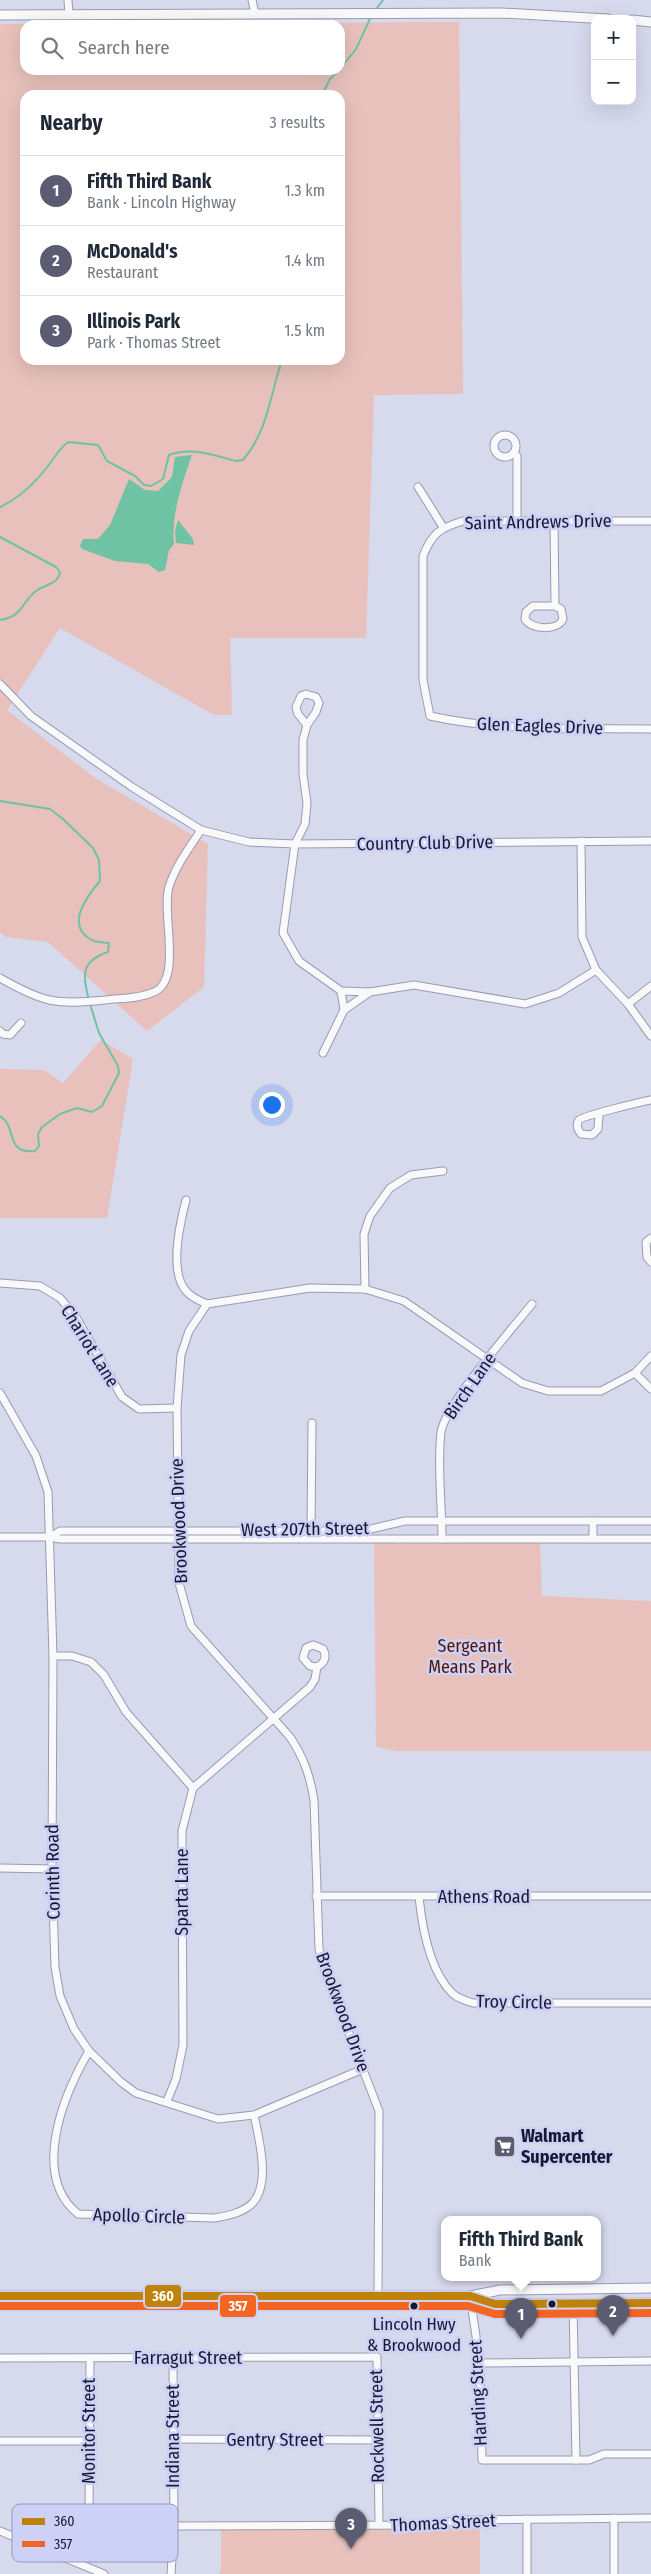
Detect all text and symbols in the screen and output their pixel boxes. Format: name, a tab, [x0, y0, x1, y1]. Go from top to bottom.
map controls	[591, 15, 636, 105]
button: +	[591, 15, 636, 60]
search box	[20, 20, 345, 75]
icon: search	[38, 34, 66, 62]
text: Search here	[78, 36, 170, 59]
button: −	[591, 60, 636, 105]
text: Nearby	[40, 110, 102, 136]
text: 3 results	[269, 113, 325, 132]
text: Fifth Third Bank	[87, 170, 211, 193]
text: 1	[53, 181, 59, 200]
text: 1.3 km	[284, 181, 325, 200]
text: Bank · Lincoln Highway	[87, 193, 236, 212]
text: McDonald's	[87, 240, 177, 263]
text: 2	[52, 251, 60, 270]
text: 1.4 km	[285, 251, 325, 270]
text: Restaurant	[87, 263, 158, 282]
text: Illinois Park	[87, 310, 180, 333]
text: 3	[52, 321, 60, 340]
text: 1.5 km	[284, 321, 325, 340]
text: Park · Thomas Street	[87, 333, 221, 352]
street label: Saint Andrews Drive	[464, 510, 612, 534]
street label: Glen Eagles Drive	[476, 713, 604, 739]
street label: Country Club Drive	[357, 831, 494, 855]
your location	[259, 1092, 285, 1118]
street label: Chariot Lane	[56, 1301, 124, 1391]
street label: Birch Lane	[439, 1348, 501, 1424]
street label: Brookwood Drive	[166, 1458, 192, 1584]
street label: West 207th Street	[241, 1517, 369, 1541]
park label: Sergeant Means Park	[428, 1635, 512, 1678]
street label: Corinth Road	[41, 1824, 65, 1920]
street label: Sparta Lane	[171, 1848, 193, 1936]
street label: Athens Road	[438, 1886, 530, 1908]
street label: Brookwood Drive	[311, 1949, 375, 2075]
street label: Troy Circle	[476, 1990, 552, 2014]
place label: Walmart Supercenter	[521, 2125, 613, 2168]
supermarket icon: Walmart Supercenter	[493, 2134, 517, 2158]
street label: Apollo Circle	[92, 2203, 186, 2229]
popup	[441, 2216, 601, 2281]
text: Fifth Third Bank	[459, 2228, 583, 2251]
text: Bank	[459, 2251, 491, 2270]
line badge: 360	[144, 2284, 182, 2308]
text: 360	[151, 2288, 174, 2305]
line badge: 357	[219, 2294, 257, 2318]
pin: 2	[597, 2295, 629, 2336]
text: 357	[227, 2298, 248, 2315]
pin: 1	[505, 2298, 537, 2339]
unlabelled marker	[547, 2299, 557, 2309]
marker: Lincoln Hwy & Brookwood	[409, 2301, 419, 2311]
place label: Lincoln Hwy & Brookwood	[367, 2314, 461, 2356]
street label: Harding Street	[464, 2339, 492, 2447]
street label: Farragut Street	[134, 2347, 242, 2369]
street label: Rockwell Street	[365, 2369, 389, 2483]
street label: Monitor Street	[78, 2378, 100, 2484]
street label: Indiana Street	[162, 2384, 184, 2488]
street label: Gentry Street	[226, 2429, 324, 2451]
legend	[12, 2504, 178, 2562]
pin: 3	[335, 2508, 367, 2549]
street label: Thomas Street	[389, 2509, 497, 2537]
text: 360	[54, 2513, 75, 2530]
text: 357	[54, 2536, 72, 2553]

